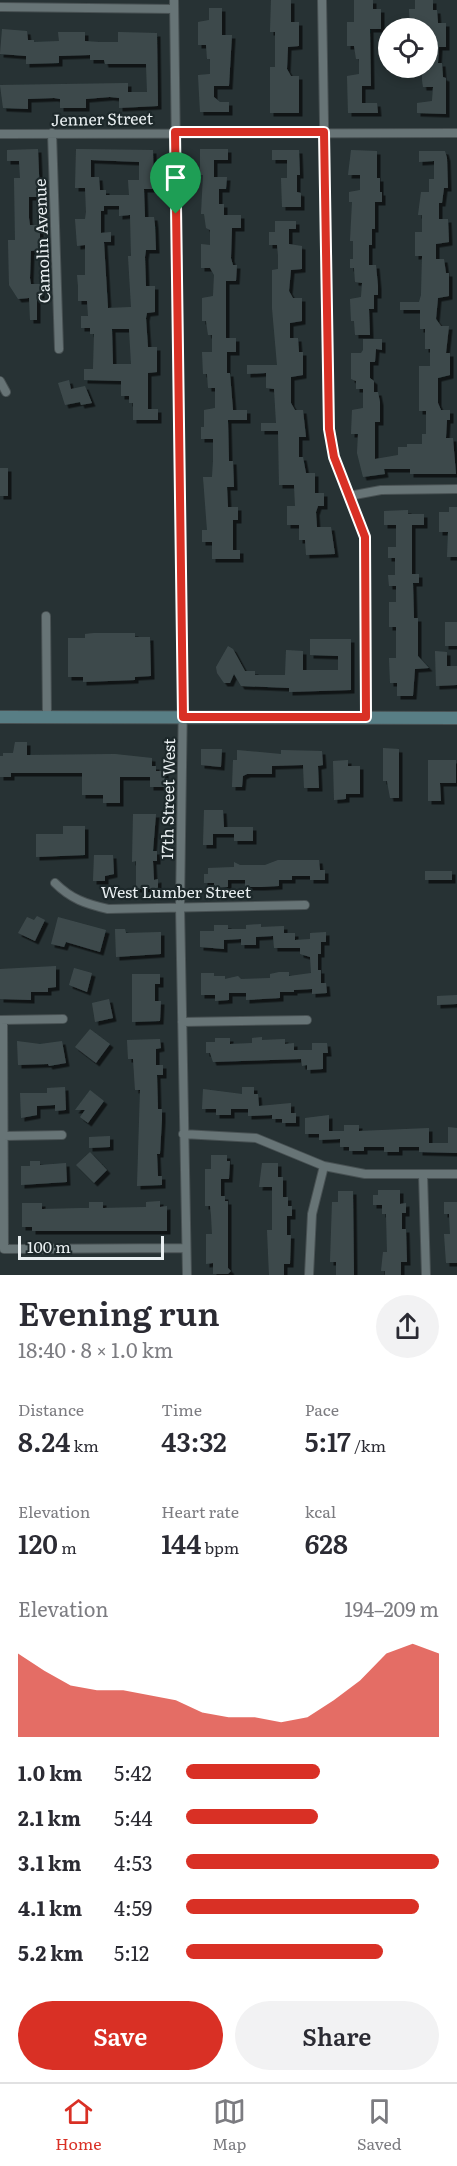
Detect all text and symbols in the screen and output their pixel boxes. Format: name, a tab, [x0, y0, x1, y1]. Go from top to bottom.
map controls	[378, 18, 438, 78]
button: locate	[378, 18, 438, 78]
street label: Jenner Street	[51, 105, 154, 131]
pin	[150, 152, 201, 214]
icon: arrive	[159, 161, 192, 194]
street label: Camolin Avenue	[27, 178, 55, 304]
street label: 17th Street West	[154, 738, 180, 860]
street label: West Lumber Street	[101, 879, 252, 903]
scale bar	[18, 1233, 164, 1260]
text: 100 m	[27, 1234, 71, 1258]
text: Evening run	[18, 1287, 220, 1336]
button: share	[376, 1295, 439, 1358]
text: 18:40 · 8 × 1.0 km	[18, 1334, 173, 1364]
text: Distance	[18, 1397, 84, 1421]
text: Time	[161, 1397, 202, 1421]
text: Pace	[305, 1397, 339, 1421]
text: 8.24	[18, 1421, 70, 1460]
text: 43:32	[161, 1421, 227, 1460]
text: 5:17	[305, 1421, 351, 1460]
text: km	[70, 1433, 99, 1457]
text: /km	[351, 1433, 386, 1457]
text: Elevation	[18, 1499, 90, 1523]
text: Heart rate	[161, 1499, 239, 1523]
text: kcal	[305, 1499, 336, 1523]
text: 120	[18, 1523, 58, 1562]
text: 144	[161, 1523, 201, 1562]
text: 628	[305, 1523, 348, 1562]
text: m	[58, 1535, 77, 1559]
text: bpm	[201, 1535, 239, 1559]
text: Elevation	[18, 1593, 108, 1623]
text: 194–209 m	[345, 1593, 439, 1623]
text: 1.0 km	[18, 1757, 83, 1787]
text: 5:42	[114, 1757, 152, 1787]
text: 2.1 km	[18, 1802, 81, 1832]
text: 5:44	[114, 1802, 152, 1832]
text: 3.1 km	[18, 1847, 81, 1877]
text: 4:53	[114, 1847, 153, 1877]
text: 4.1 km	[18, 1892, 82, 1922]
text: 4:59	[114, 1892, 152, 1922]
text: 5.2 km	[18, 1937, 84, 1967]
text: 5:12	[114, 1937, 149, 1967]
button: Save	[18, 2001, 223, 2070]
button: Share	[235, 2001, 439, 2070]
tab: Home	[55, 2095, 102, 2155]
tab: Map	[212, 2095, 246, 2155]
tab: Saved	[357, 2095, 402, 2155]

